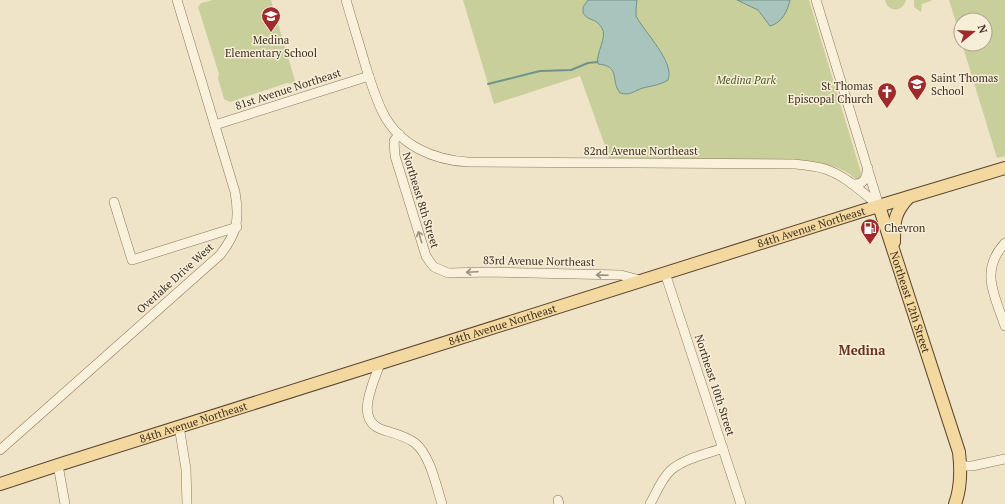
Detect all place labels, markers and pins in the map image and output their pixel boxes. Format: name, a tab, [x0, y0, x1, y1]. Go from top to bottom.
school or university icon: Medina Elementary School	[260, 5, 282, 33]
place label: Medina Elementary School	[225, 33, 317, 60]
place label: Saint Thomas School	[931, 71, 998, 98]
school or university icon: Saint Thomas School	[906, 73, 928, 101]
place label: St Thomas Episcopal Church	[788, 79, 874, 106]
church icon: St Thomas Episcopal Church	[876, 81, 898, 109]
fuel station icon: Chevron	[859, 217, 881, 245]
place label: Chevron	[884, 221, 926, 235]

